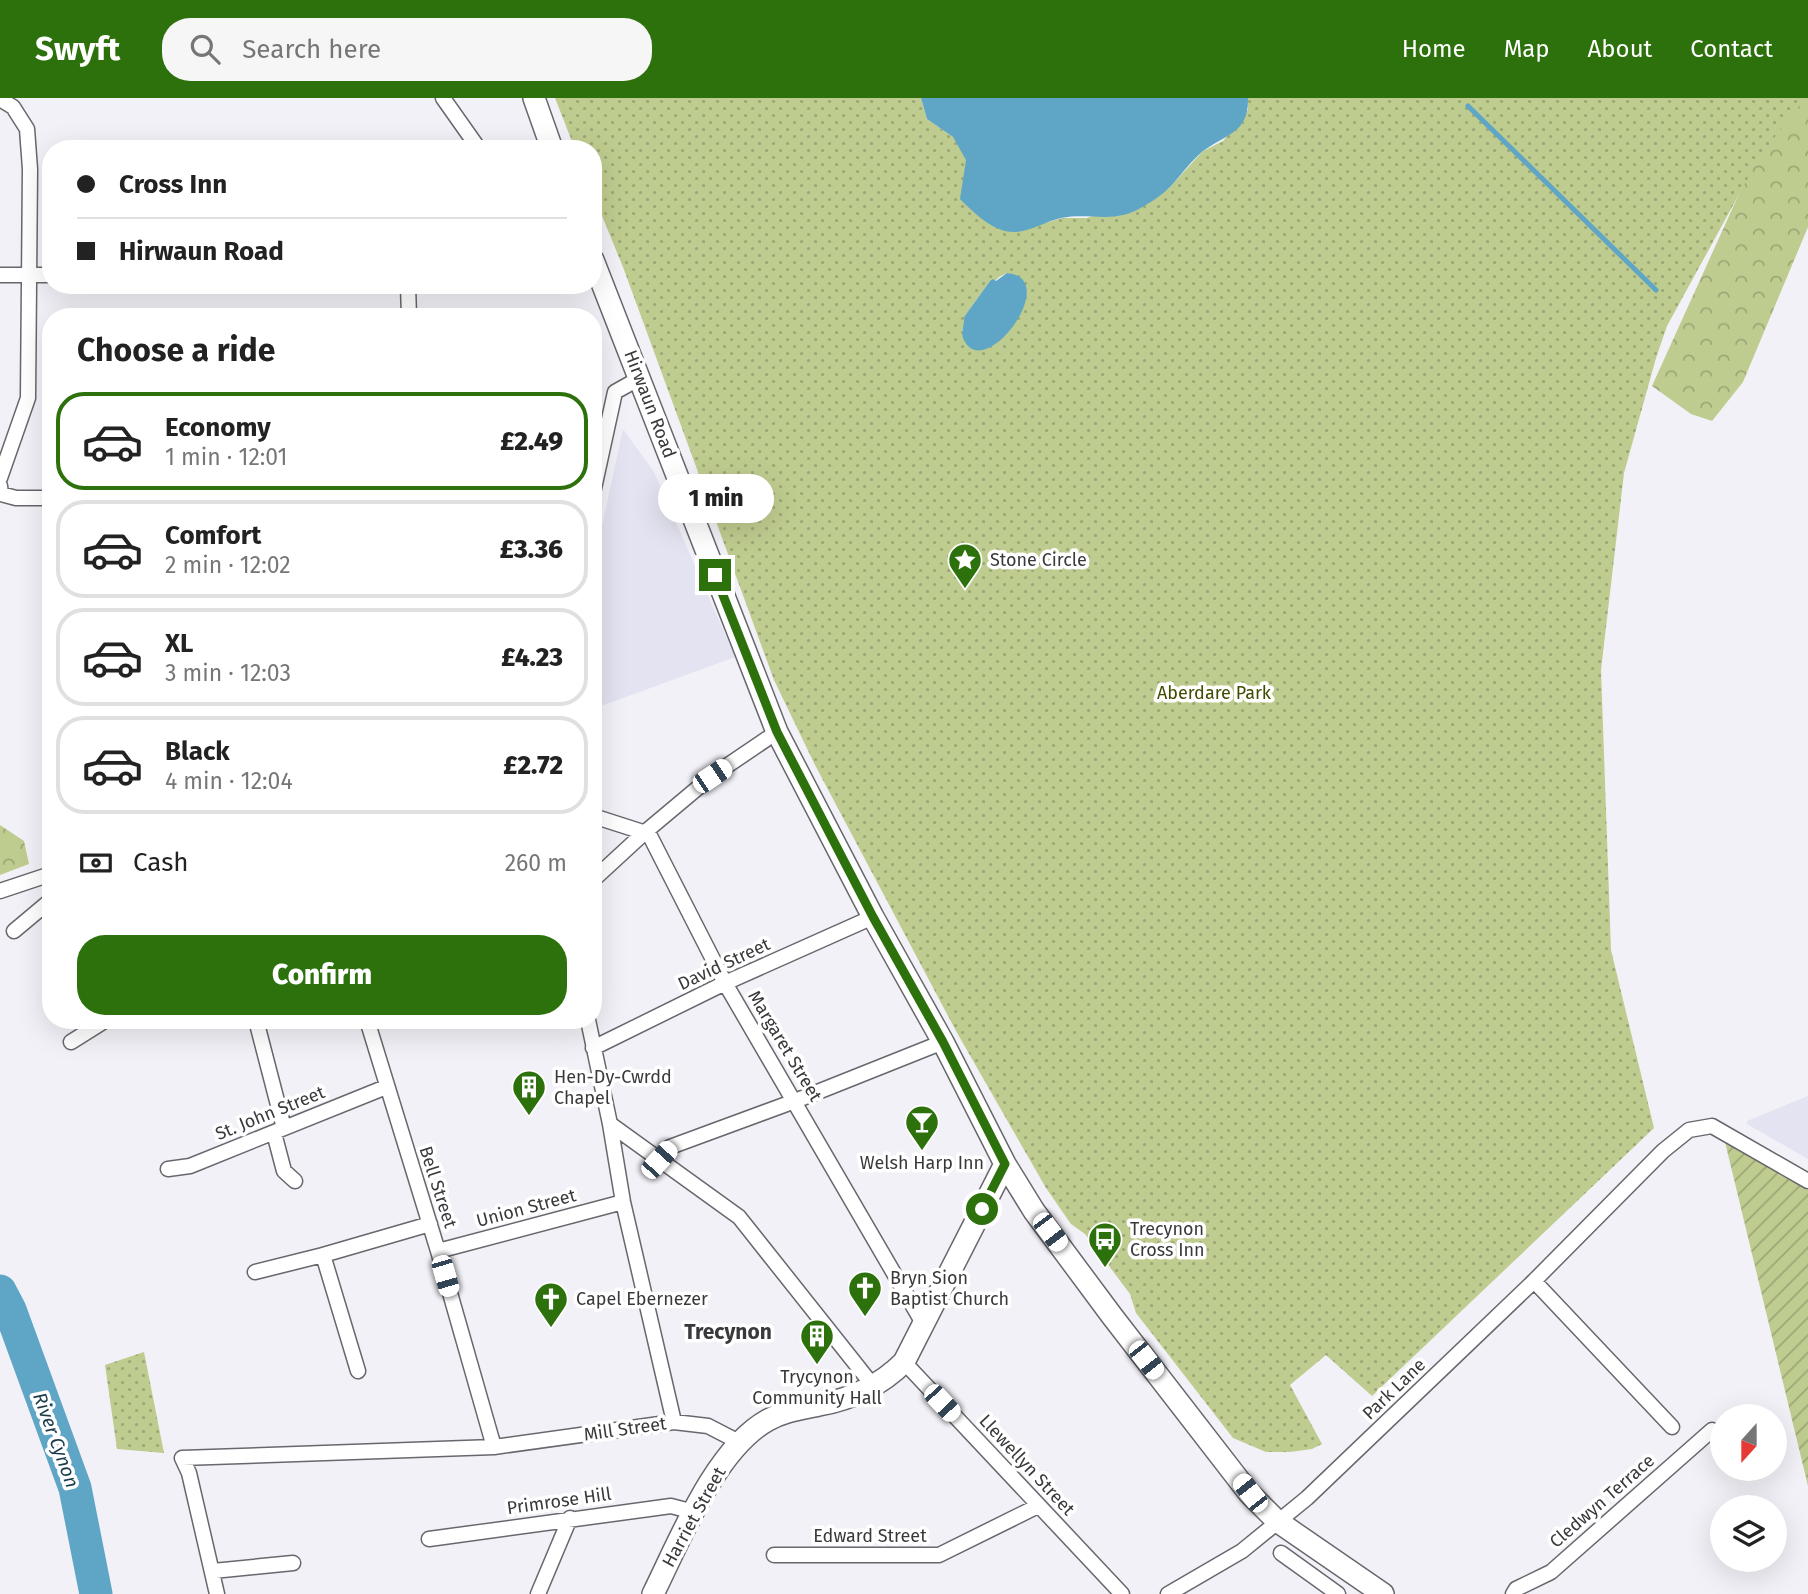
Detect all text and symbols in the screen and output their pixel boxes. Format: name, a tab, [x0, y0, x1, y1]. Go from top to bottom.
search box	[162, 18, 652, 81]
text: Swyft	[35, 29, 120, 69]
icon: search	[186, 30, 224, 68]
text: Search here	[242, 34, 381, 65]
text: Home	[1402, 35, 1466, 63]
text: Map	[1504, 35, 1550, 63]
text: About	[1588, 35, 1652, 63]
text: Contact	[1690, 35, 1773, 63]
text: Cross Inn	[119, 169, 227, 200]
text: Hirwaun Road	[119, 236, 284, 267]
text: Choose a ride	[77, 331, 275, 369]
street label: Hirwaun Road	[619, 347, 681, 461]
icon: car	[81, 410, 144, 473]
text: Economy	[165, 412, 271, 443]
text: £2.49	[500, 426, 563, 457]
text: 1 min · 12:01	[165, 443, 288, 471]
callout: 1 min	[657, 474, 773, 522]
text: 1 min	[688, 484, 744, 512]
icon: car	[81, 518, 144, 581]
text: Comfort	[165, 520, 261, 551]
text: £3.36	[500, 534, 563, 565]
place icon: Stone Circle	[946, 541, 984, 590]
place label: Stone Circle	[990, 549, 1087, 571]
text: 2 min · 12:02	[165, 551, 291, 579]
route end	[699, 559, 731, 591]
icon: car	[81, 626, 144, 689]
text: XL	[165, 628, 193, 659]
text: £4.23	[501, 642, 563, 673]
text: 3 min · 12:03	[165, 659, 291, 687]
park label: Aberdare Park	[1157, 682, 1272, 704]
icon: car	[81, 734, 144, 797]
text: Black	[165, 736, 230, 767]
text: £2.72	[503, 750, 563, 781]
car	[689, 756, 736, 796]
text: 4 min · 12:04	[165, 767, 293, 795]
icon: cash	[77, 844, 115, 882]
text: Cash	[133, 847, 189, 878]
text: 260 m	[505, 849, 567, 877]
street label: David Street	[674, 933, 774, 995]
button: Confirm	[77, 935, 567, 1015]
street label: Margaret Street	[743, 987, 827, 1106]
place label: Hen-Dy-Cwrdd Chapel	[554, 1066, 672, 1109]
building icon: Hen-Dy-Cwrdd Chapel	[510, 1068, 548, 1117]
street label: St. John Street	[212, 1081, 328, 1145]
bar icon: Welsh Harp Inn	[903, 1103, 941, 1152]
car	[638, 1137, 681, 1183]
street label: Bell Street	[414, 1143, 462, 1231]
place label: Welsh Harp Inn	[860, 1152, 984, 1174]
street label: Union Street	[474, 1184, 579, 1232]
route start	[966, 1193, 998, 1225]
car	[1029, 1209, 1072, 1255]
place label: Trecynon Cross Inn	[1130, 1218, 1205, 1261]
bus stop icon: Trecynon Cross Inn	[1086, 1220, 1124, 1269]
car	[430, 1253, 461, 1299]
place label: Bryn Sion Baptist Church	[890, 1267, 1009, 1310]
church icon: Bryn Sion Baptist Church	[846, 1269, 884, 1318]
church icon: Capel Ebernezer	[532, 1280, 570, 1329]
place label: Capel Ebernezer	[576, 1288, 708, 1310]
building icon: Trycynon Community Hall	[798, 1317, 836, 1366]
district label: Trecynon	[684, 1319, 772, 1345]
car	[1125, 1337, 1168, 1383]
street label: Park Lane	[1358, 1354, 1430, 1424]
place label: Trycynon Community Hall	[752, 1366, 882, 1409]
car	[920, 1380, 965, 1426]
water label: River Cynon	[28, 1389, 84, 1491]
north arrow	[1710, 1404, 1787, 1480]
map controls	[1710, 1404, 1787, 1572]
street label: Llewellyn Street	[975, 1410, 1080, 1520]
street label: Mill Street	[582, 1412, 668, 1446]
street label: Cledwyn Terrace	[1545, 1449, 1659, 1553]
street label: Harriet Street	[657, 1463, 731, 1571]
car	[1229, 1470, 1272, 1516]
street label: Primrose Hill	[505, 1483, 613, 1519]
button: layers	[1710, 1495, 1787, 1572]
street label: Edward Street	[813, 1525, 927, 1547]

